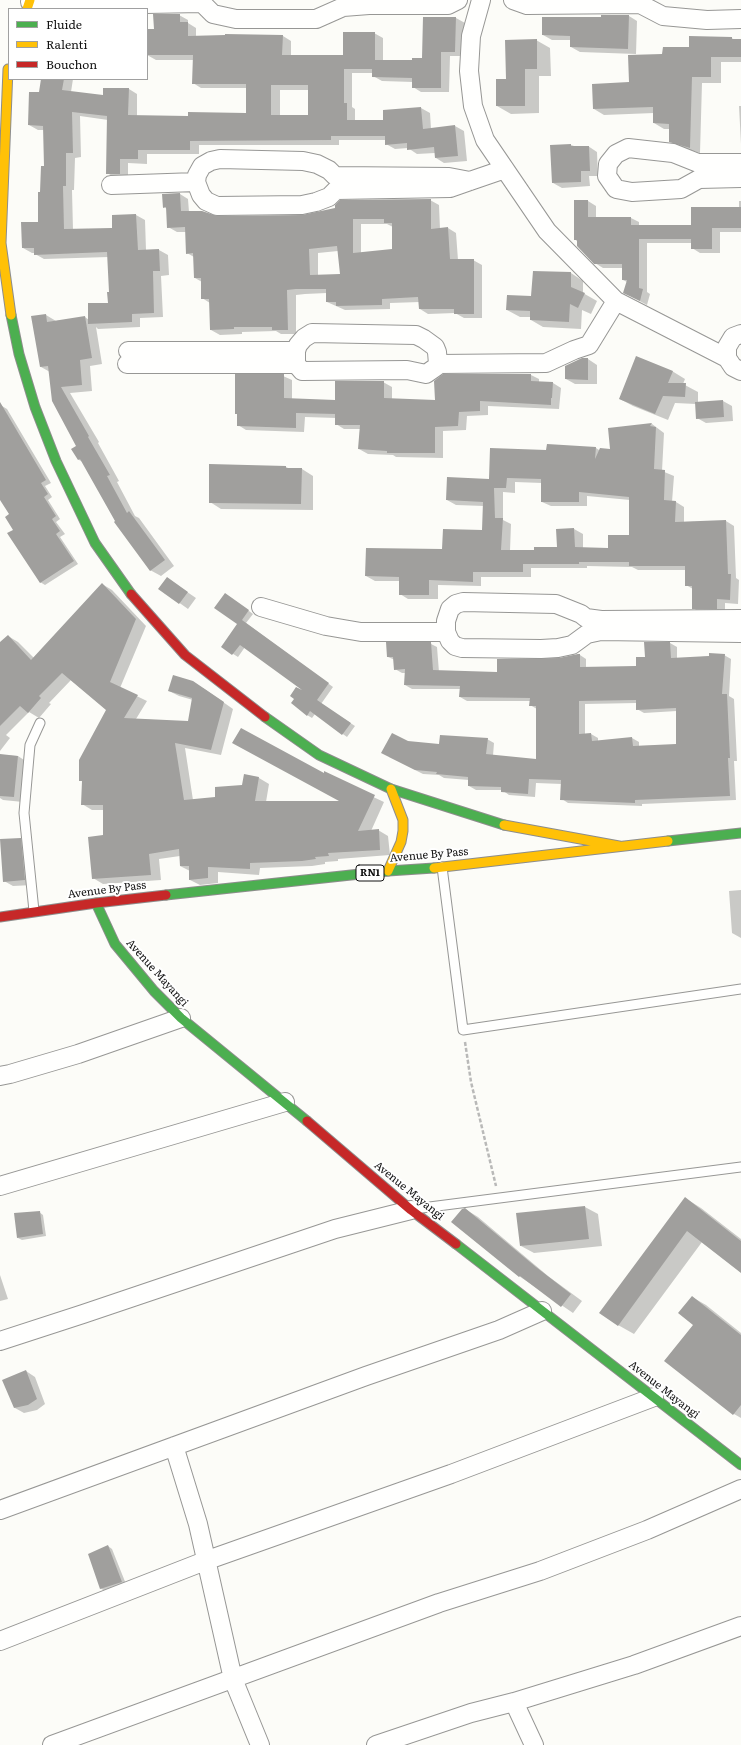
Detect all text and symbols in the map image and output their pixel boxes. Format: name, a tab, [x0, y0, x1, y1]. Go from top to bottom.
legend	[8, 8, 148, 80]
text: Fluide	[46, 15, 82, 33]
text: Ralenti	[46, 35, 87, 53]
text: Bouchon	[46, 55, 97, 73]
street label: Avenue By Pass	[389, 845, 469, 865]
road number: RN1	[356, 865, 384, 881]
street label: Avenue By Pass	[67, 879, 147, 901]
street label: Avenue Mayangi	[123, 937, 191, 1009]
street label: Avenue Mayangi	[371, 1159, 447, 1223]
street label: Avenue Mayangi	[626, 1358, 702, 1422]

